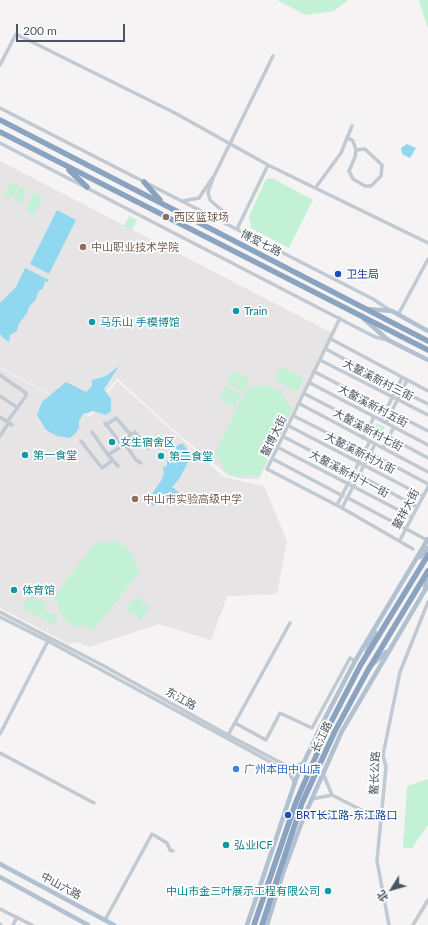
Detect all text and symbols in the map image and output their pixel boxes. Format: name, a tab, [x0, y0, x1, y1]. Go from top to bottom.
scale bar	[18, 16, 127, 42]
text: 200 m	[23, 23, 57, 38]
place label: 西区篮球场	[174, 210, 229, 224]
marker: 西区篮球场	[161, 212, 171, 222]
street label: 博爱七路	[238, 227, 284, 259]
place label: 中山职业技术学院	[91, 240, 179, 254]
marker: 中山职业技术学院	[78, 242, 88, 252]
place label: 卫生局	[346, 267, 379, 281]
marker: 卫生局	[333, 269, 343, 279]
place label: Train	[244, 304, 267, 318]
marker: Train	[231, 306, 241, 316]
place label: 马乐山 手模博馆	[100, 315, 180, 329]
marker: 马乐山 手模博馆	[87, 317, 97, 327]
street label: 大鳌溪新村三街	[341, 357, 415, 403]
street label: 大鳌溪新村五街	[336, 382, 410, 430]
street label: 大鳌溪新村七街	[331, 406, 405, 454]
street label: 鳌博大街	[258, 413, 290, 459]
street label: 大鳌溪新村九街	[323, 430, 397, 476]
place label: 女生宿舍区	[120, 435, 175, 449]
marker: 女生宿舍区	[107, 437, 117, 447]
place label: 第一食堂	[33, 448, 77, 462]
street label: 大鳌溪新村十一街	[307, 448, 391, 500]
place label: 第二食堂	[169, 449, 213, 463]
marker: 第一食堂	[20, 450, 30, 460]
marker: 第二食堂	[156, 451, 166, 461]
street label: 鳌祥大街	[390, 486, 422, 532]
place label: 中山市实验高级中学	[143, 492, 242, 506]
marker: 中山市实验高级中学	[130, 494, 140, 504]
place label: 体育馆	[22, 583, 55, 597]
marker: 体育馆	[9, 585, 19, 595]
street label: 东江路	[163, 685, 199, 713]
street label: 长江路	[309, 719, 335, 755]
street label: 鳌长公路	[367, 751, 383, 795]
place label: 广州本田中山店	[244, 762, 321, 776]
marker: 广州本田中山店	[231, 764, 241, 774]
place label: BRT长江路-东江路口	[296, 808, 397, 822]
marker: BRT长江路-东江路口	[283, 810, 293, 820]
place label: 弘业ICF	[234, 838, 273, 852]
marker: 弘业ICF	[221, 840, 231, 850]
north arrow	[372, 869, 412, 909]
street label: 中山六路	[38, 870, 84, 902]
place label: 中山市金三叶展示工程有限公司	[166, 884, 320, 898]
marker: 中山市金三叶展示工程有限公司	[323, 886, 333, 896]
text: 北	[374, 888, 391, 905]

